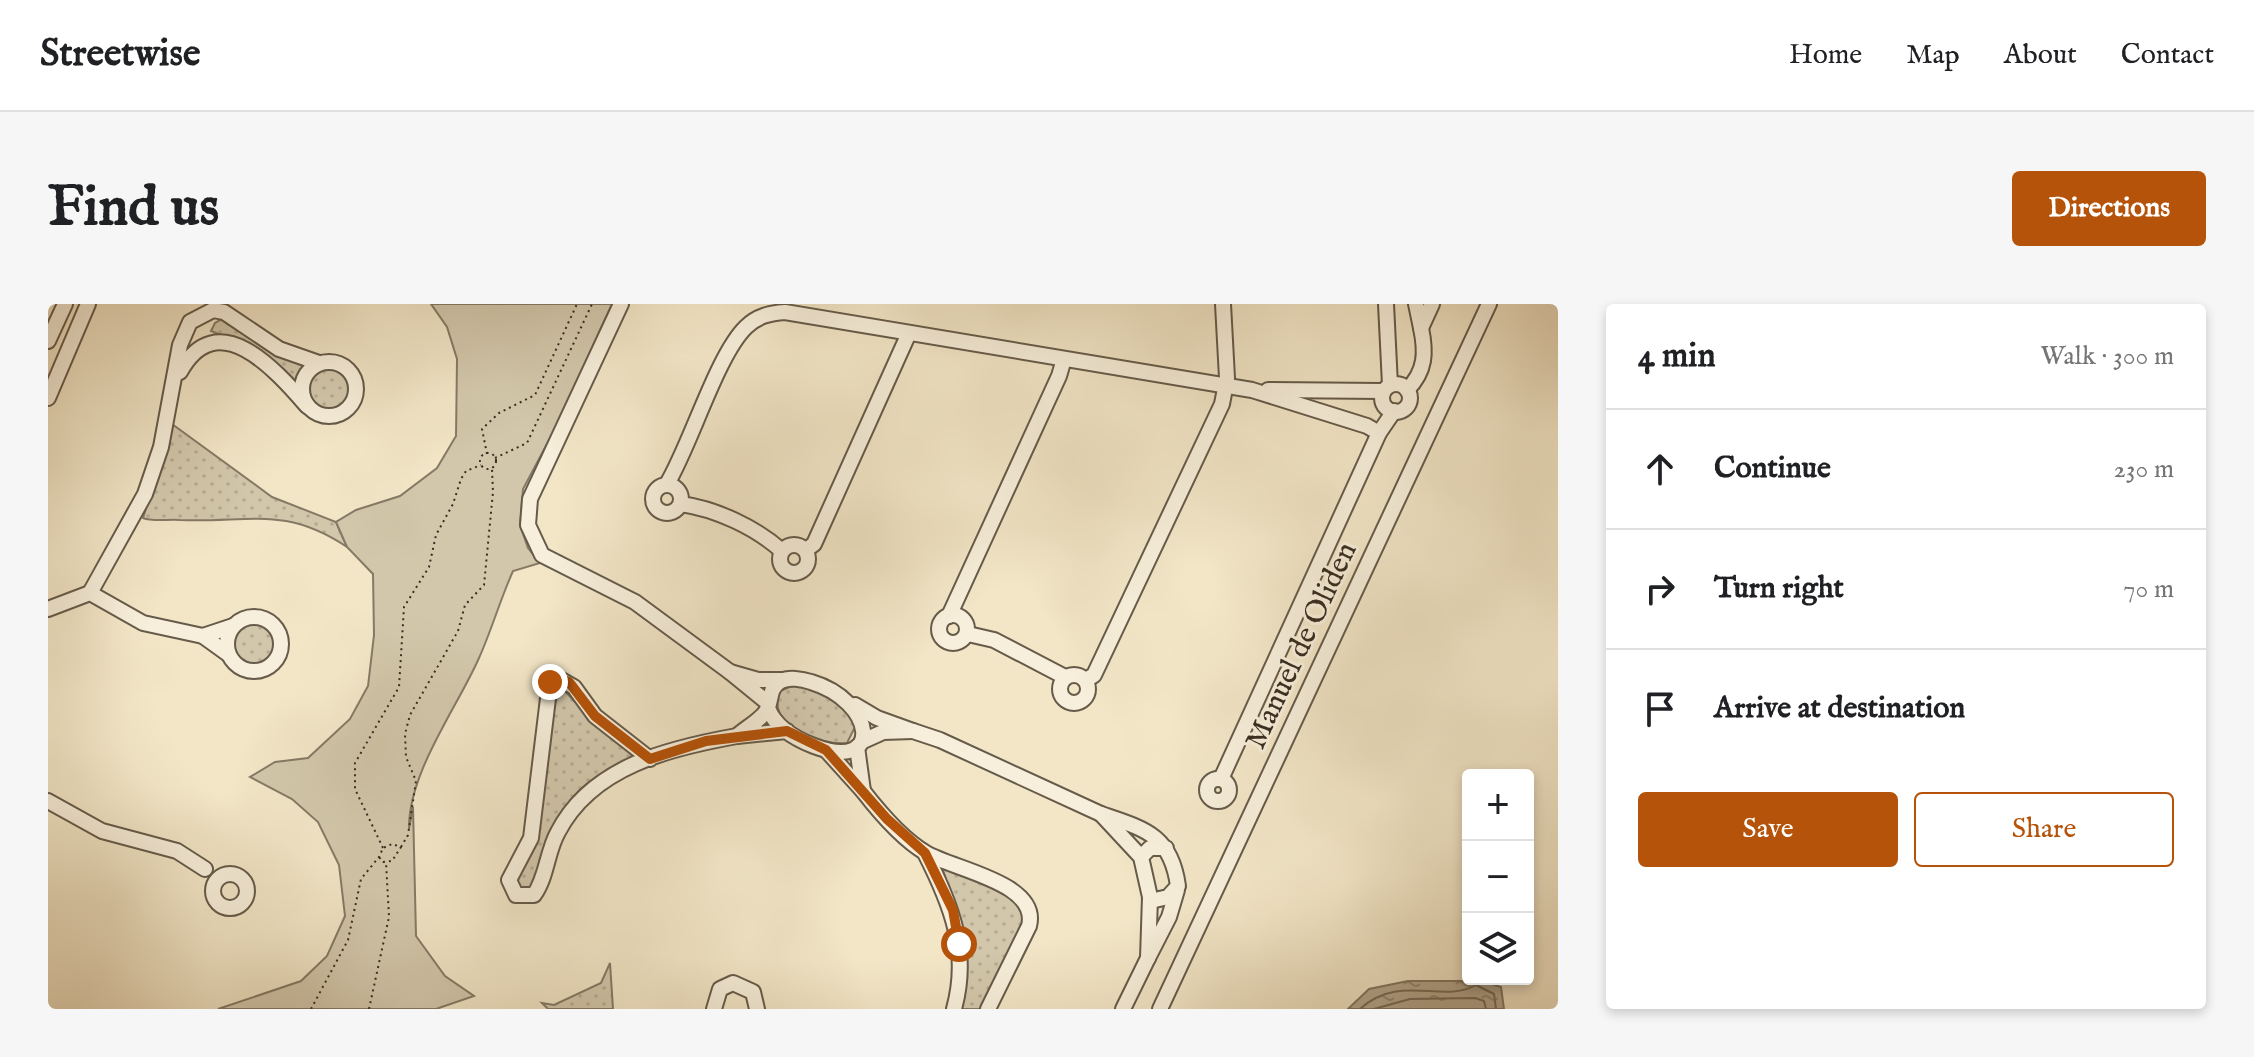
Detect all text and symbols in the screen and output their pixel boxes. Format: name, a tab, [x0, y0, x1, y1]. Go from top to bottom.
text: Streetwise	[40, 31, 200, 79]
text: Home	[1789, 38, 1862, 73]
text: Map	[1906, 38, 1960, 73]
text: About	[2004, 38, 2077, 73]
text: Contact	[2121, 38, 2214, 73]
button: Directions	[2012, 171, 2206, 246]
text: Find us	[48, 173, 219, 244]
text: 4 min	[1638, 335, 1716, 378]
text: Walk · 300 m	[2040, 340, 2174, 373]
icon: ahead	[1638, 447, 1682, 491]
text: Continue	[1714, 450, 1831, 488]
text: 230 m	[2114, 453, 2174, 486]
street label: Manuel de Oliden	[1237, 536, 1367, 756]
icon: right	[1638, 567, 1682, 611]
text: Turn right	[1714, 570, 1844, 608]
text: 70 m	[2123, 573, 2174, 606]
route end	[532, 664, 568, 700]
icon: arrive	[1638, 687, 1682, 731]
text: Arrive at destination	[1714, 690, 1965, 728]
map controls	[1462, 769, 1534, 985]
button: +	[1462, 769, 1534, 841]
button: Save	[1638, 792, 1898, 867]
button: Share	[1914, 792, 2174, 867]
button: −	[1462, 841, 1534, 913]
button: layers	[1462, 913, 1534, 985]
route start	[941, 926, 977, 962]

